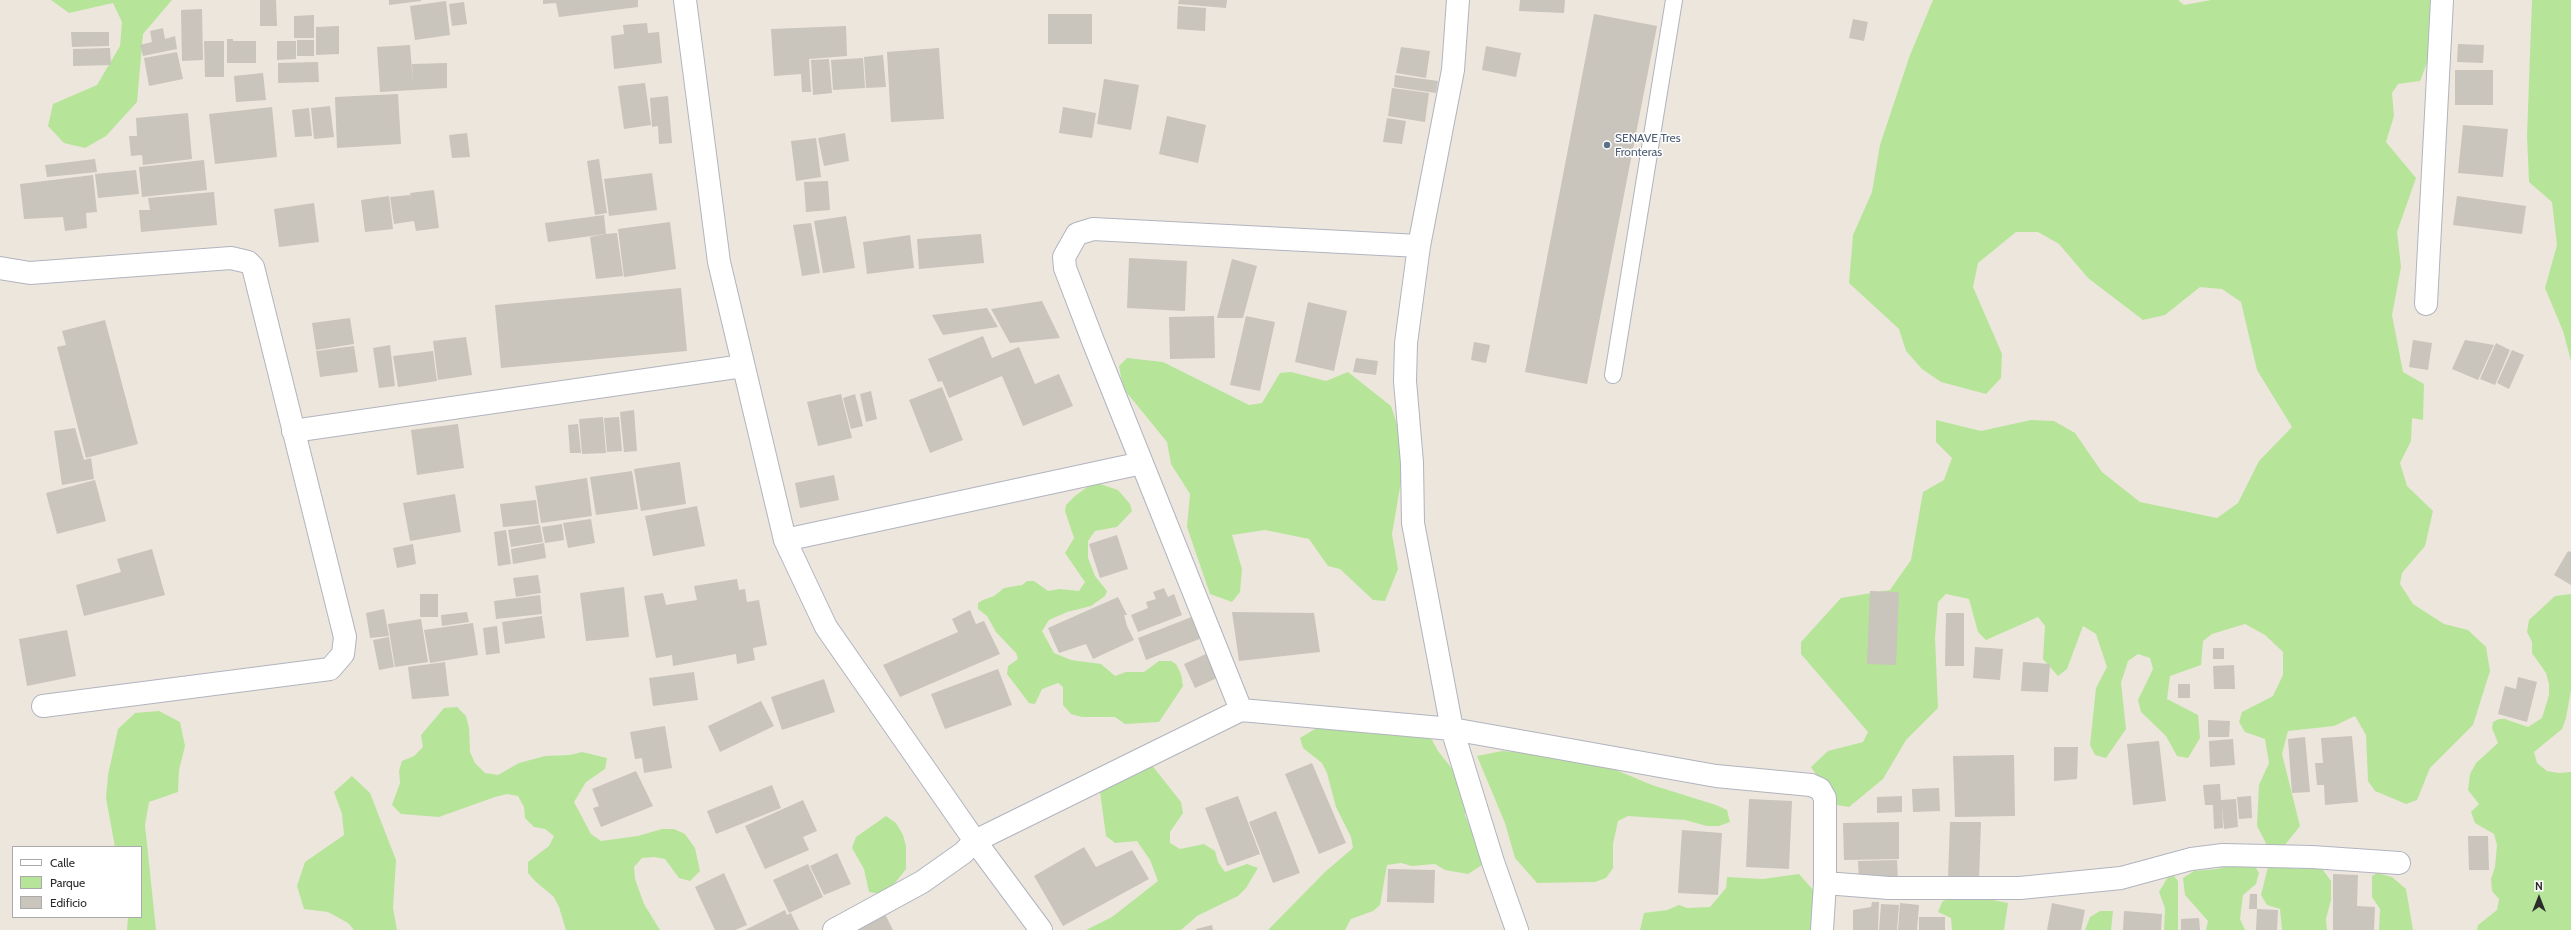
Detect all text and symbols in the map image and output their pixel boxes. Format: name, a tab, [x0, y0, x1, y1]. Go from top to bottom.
place label: SENAVE Tres Fronteras	[1615, 131, 1681, 159]
marker: SENAVE Tres Fronteras	[1602, 140, 1612, 150]
legend	[12, 846, 142, 918]
text: Calle	[50, 855, 75, 870]
text: Parque	[50, 875, 85, 890]
north arrow	[2519, 878, 2559, 918]
text: N	[2535, 879, 2543, 893]
text: Edificio	[50, 895, 87, 910]

